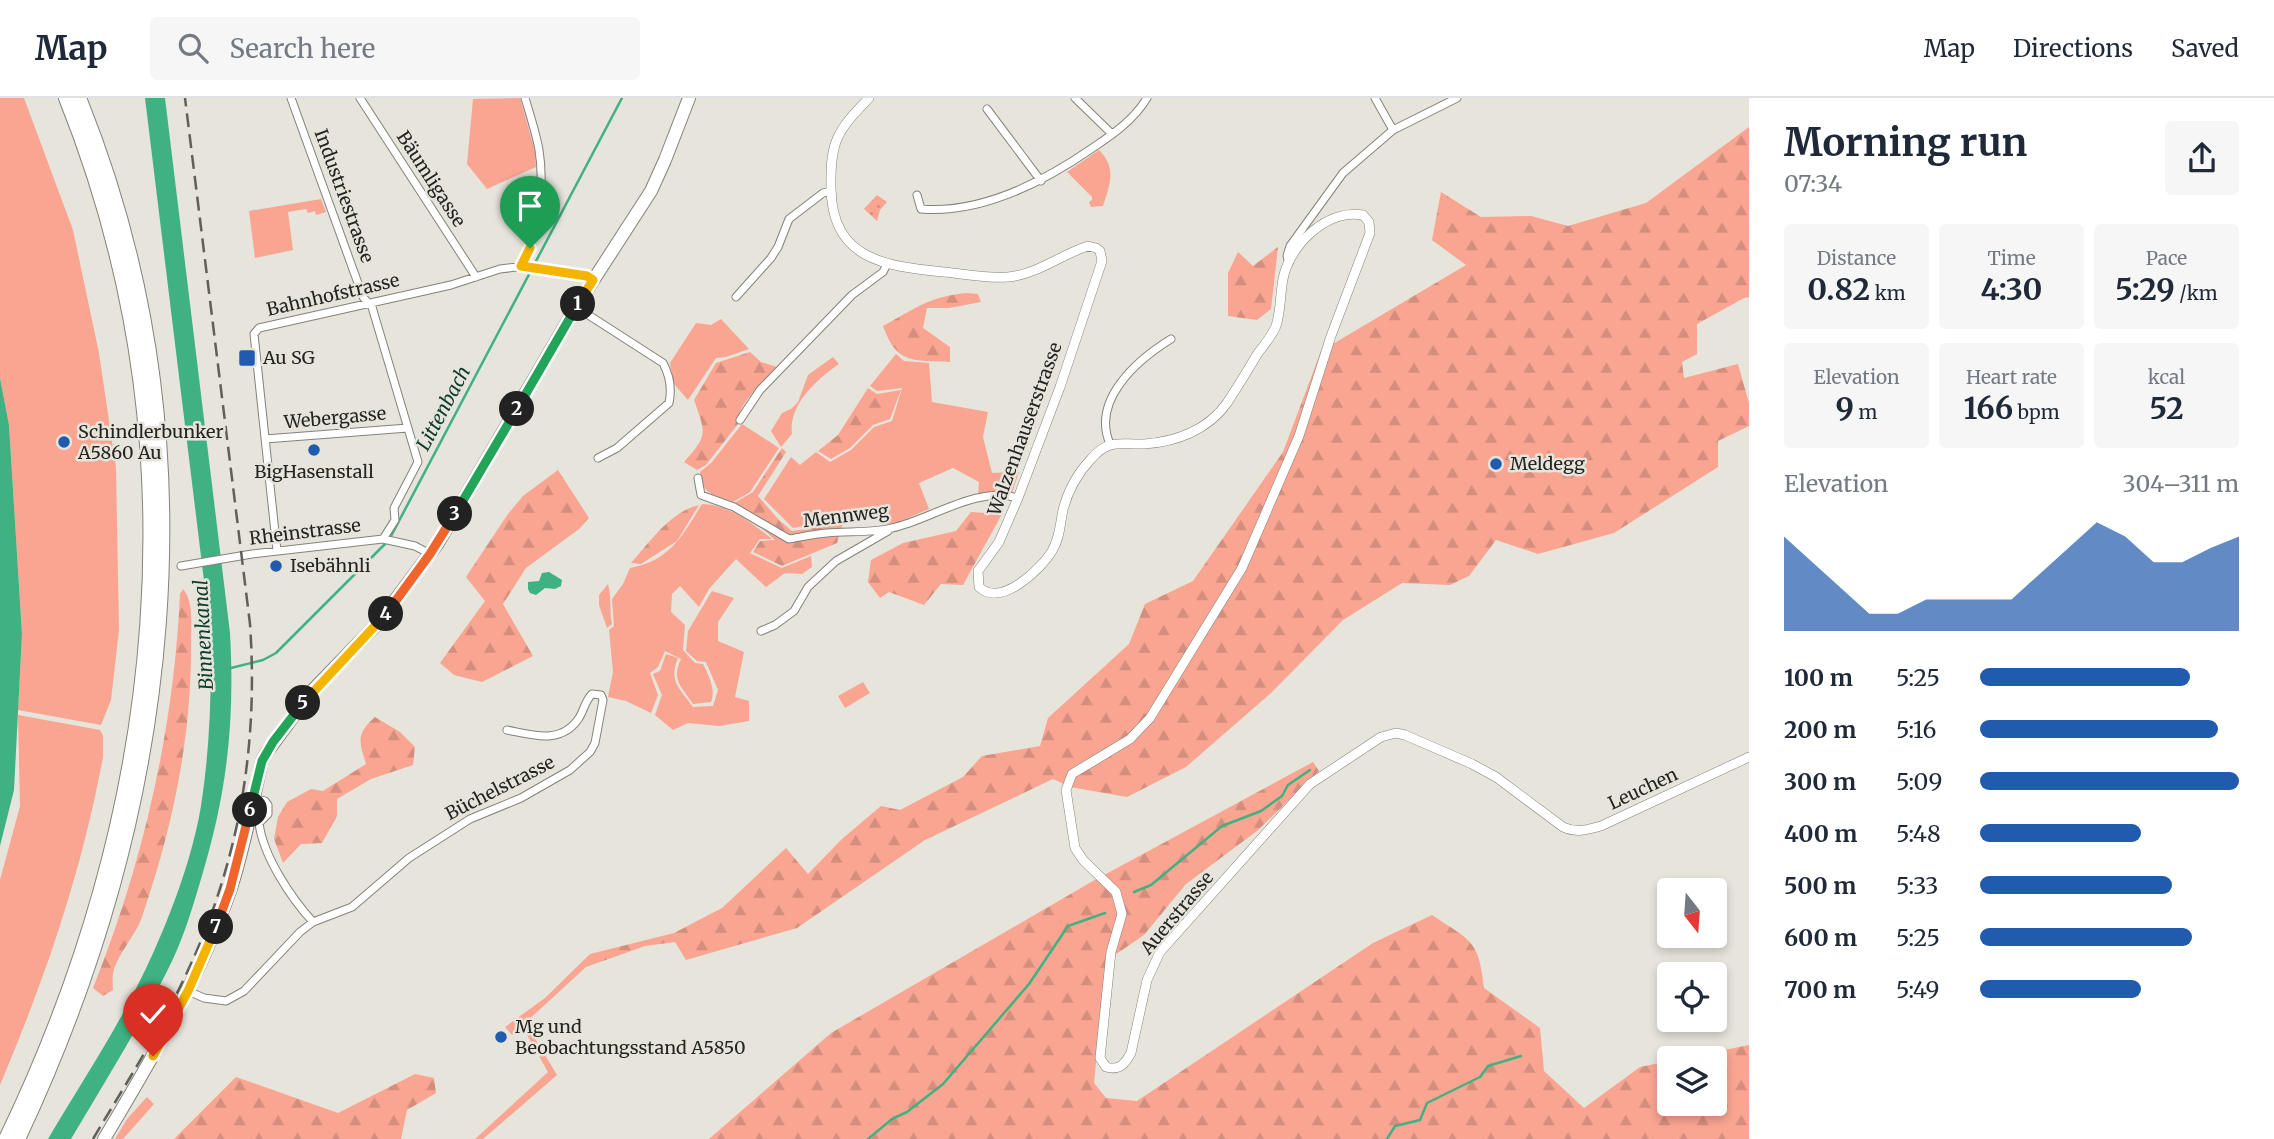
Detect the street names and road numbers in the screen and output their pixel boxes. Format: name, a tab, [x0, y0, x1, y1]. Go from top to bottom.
street label: Industriestrasse	[310, 126, 379, 266]
street label: Bäumligasse	[392, 126, 471, 231]
street label: Bahnhofstrasse	[264, 268, 402, 321]
street label: Walzenhauserstrasse	[982, 339, 1067, 520]
street label: Webergasse	[282, 402, 387, 434]
street label: Mennweg	[802, 499, 890, 532]
street label: Rheinstrasse	[248, 513, 362, 550]
street label: Büchelstrasse	[441, 750, 558, 825]
street label: Leuchen	[1604, 762, 1681, 815]
street label: Auerstrasse	[1135, 866, 1218, 960]

